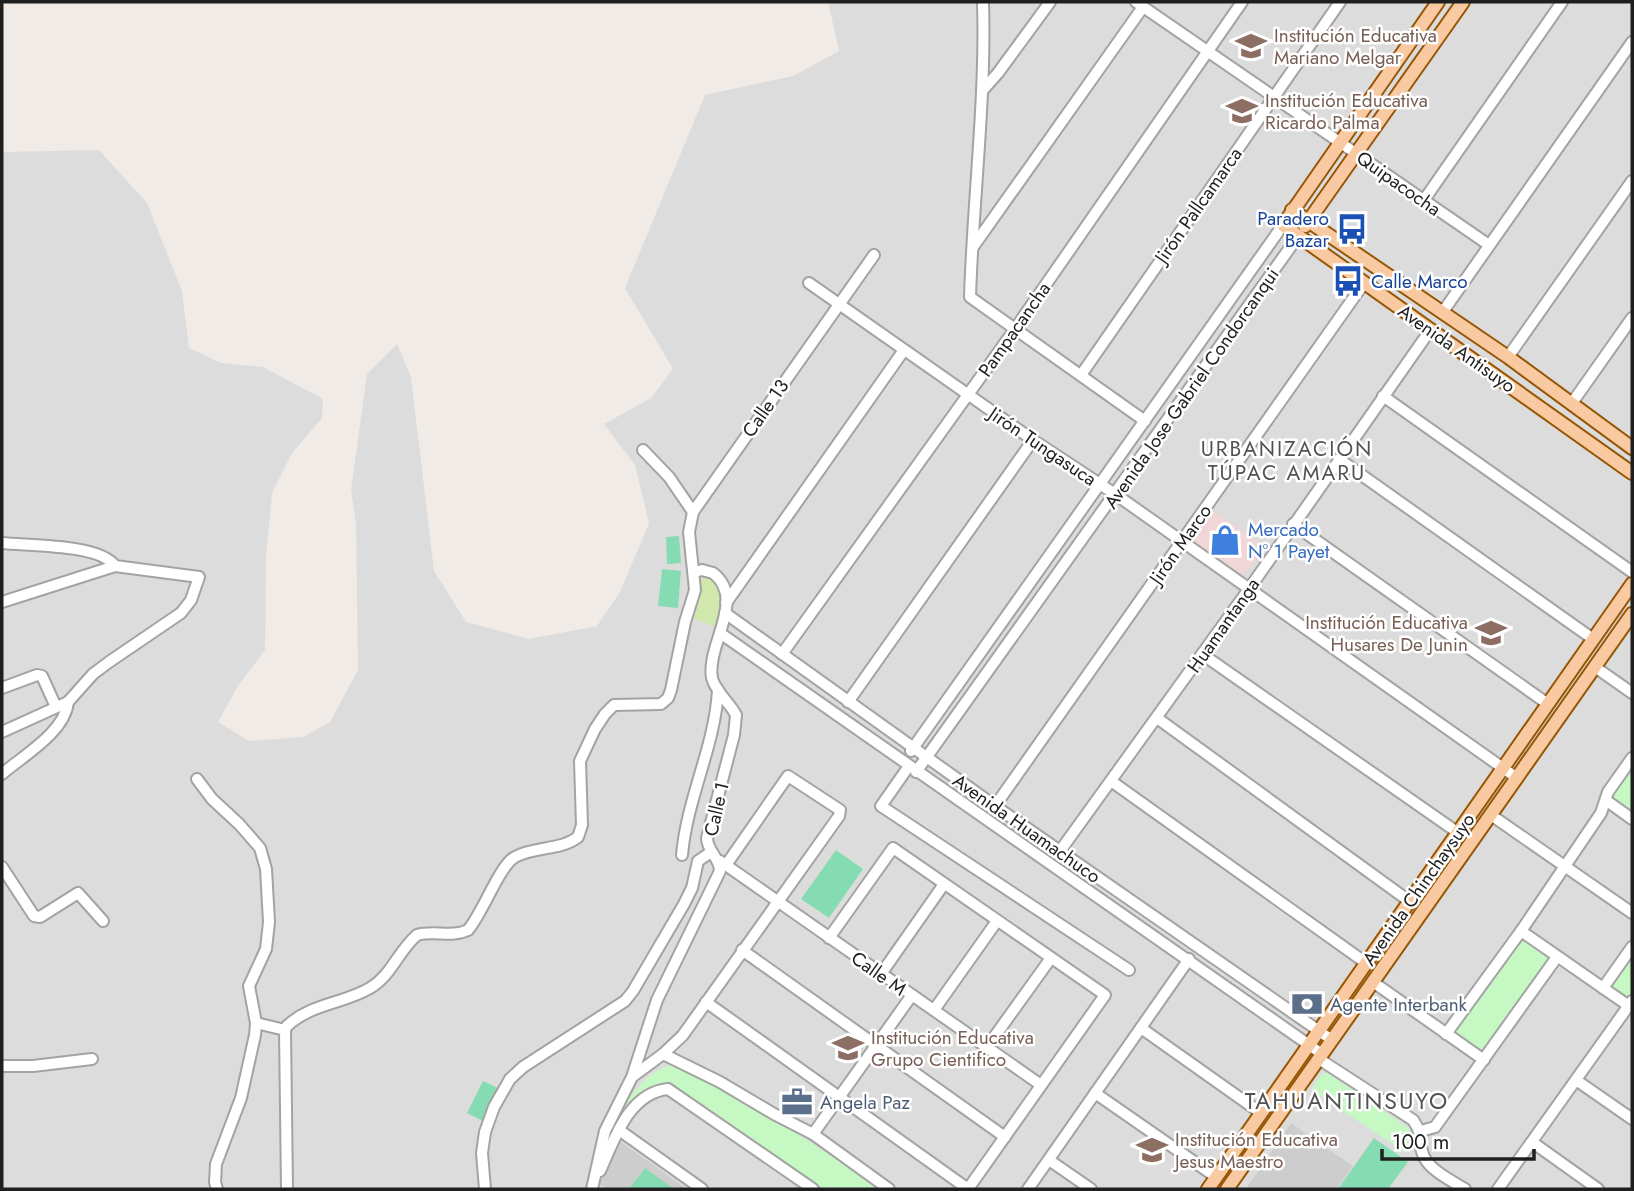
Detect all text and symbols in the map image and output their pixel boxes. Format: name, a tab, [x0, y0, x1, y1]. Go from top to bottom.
place label: Institución Educativa Mariano Melgar	[1274, 22, 1437, 71]
school or university icon: Institución Educativa Mariano Melgar	[1234, 29, 1268, 63]
place label: Institución Educativa Ricardo Palma	[1265, 87, 1428, 136]
school or university icon: Institución Educativa Ricardo Palma	[1225, 94, 1259, 128]
street label: Jirón Pallcamarca	[1147, 142, 1249, 271]
street label: Quipacocha	[1351, 144, 1446, 222]
place label: Paradero Bazar	[1257, 205, 1329, 254]
bus stop icon: Paradero Bazar	[1335, 212, 1369, 246]
street label: Avenida Jose Gabriel Condorcanqui	[1098, 262, 1285, 514]
bus stop icon: Calle Marco	[1331, 264, 1365, 298]
place label: Calle Marco	[1371, 268, 1468, 295]
street label: Pampacancha	[972, 276, 1057, 382]
street label: Avenida Antisuyo	[1392, 298, 1521, 399]
street label: Calle 13	[736, 374, 795, 443]
street label: Jirón Tungasuca	[981, 399, 1102, 493]
district label: URBANIZACIÓN TÚPAC AMARU	[1201, 434, 1373, 488]
street label: Jirón Marco	[1141, 499, 1218, 592]
place label: Mercado N° 1 Payet	[1248, 516, 1330, 565]
shop icon: Mercado N° 1 Payet	[1208, 523, 1242, 557]
street label: Huamantanga	[1181, 572, 1266, 678]
place label: Institución Educativa Husares De Junin	[1305, 609, 1468, 658]
school or university icon: Institución Educativa Husares De Junin	[1474, 616, 1508, 650]
street label: Avenida Huamachuco	[947, 767, 1106, 890]
street label: Calle 1	[697, 779, 736, 839]
street label: Avenida Chinchaysuyo	[1356, 808, 1481, 971]
street label: Calle M	[846, 945, 912, 1002]
bank icon: Agente Interbank	[1290, 987, 1324, 1021]
place label: Agente Interbank	[1330, 991, 1468, 1018]
place label: Institución Educativa Grupo Cientifico	[871, 1024, 1034, 1073]
school or university icon: Institución Educativa Grupo Cientifico	[831, 1031, 865, 1065]
district label: TAHUANTINSUYO	[1245, 1084, 1449, 1118]
office icon: Angela Paz	[780, 1085, 814, 1119]
place label: Angela Paz	[820, 1089, 910, 1116]
scale bar	[1382, 1118, 1534, 1162]
place label: Institución Educativa Jesus Maestro	[1172, 1126, 1338, 1175]
text: 100 m	[1392, 1127, 1449, 1157]
school or university icon: Institución Educativa Jesus Maestro	[1135, 1133, 1169, 1167]

